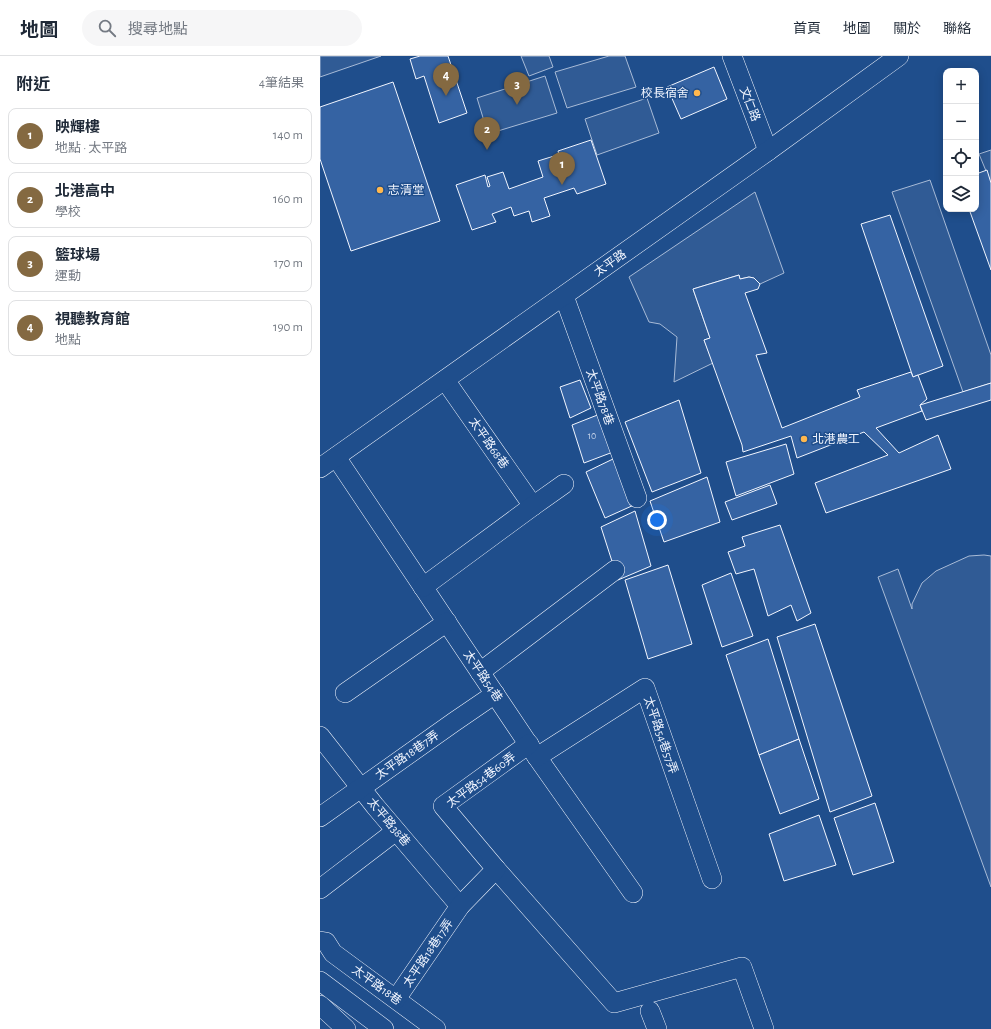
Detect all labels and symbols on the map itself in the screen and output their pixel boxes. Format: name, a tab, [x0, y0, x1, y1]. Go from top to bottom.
pin: 4	[433, 63, 459, 96]
pin: 3	[504, 72, 530, 105]
street label: 文仁路	[738, 85, 763, 123]
place label: 校長宿舍	[641, 86, 689, 99]
marker: 校長宿舍	[692, 88, 702, 98]
pin: 2	[474, 117, 500, 150]
pin: 1	[549, 152, 575, 185]
place label: 志清堂	[388, 184, 424, 196]
marker: 志清堂	[375, 185, 385, 195]
street label: 太平路	[591, 247, 628, 278]
street label: 太平路78巷	[584, 367, 617, 427]
street label: 太平路68巷	[467, 415, 512, 471]
house number: 10	[588, 431, 596, 441]
place label: 北港農工	[812, 433, 860, 445]
marker: 北港農工	[799, 434, 809, 444]
your location	[647, 510, 667, 530]
street label: 太平路54巷	[462, 648, 505, 704]
street label: 太平路54巷57弄	[642, 695, 681, 775]
street label: 太平路18巷7弄	[372, 728, 441, 781]
street label: 太平路54巷60弄	[444, 750, 518, 810]
street label: 太平路38巷	[366, 795, 413, 848]
street label: 太平路18巷17弄	[400, 916, 455, 989]
street label: 太平路18巷	[350, 962, 405, 1007]

